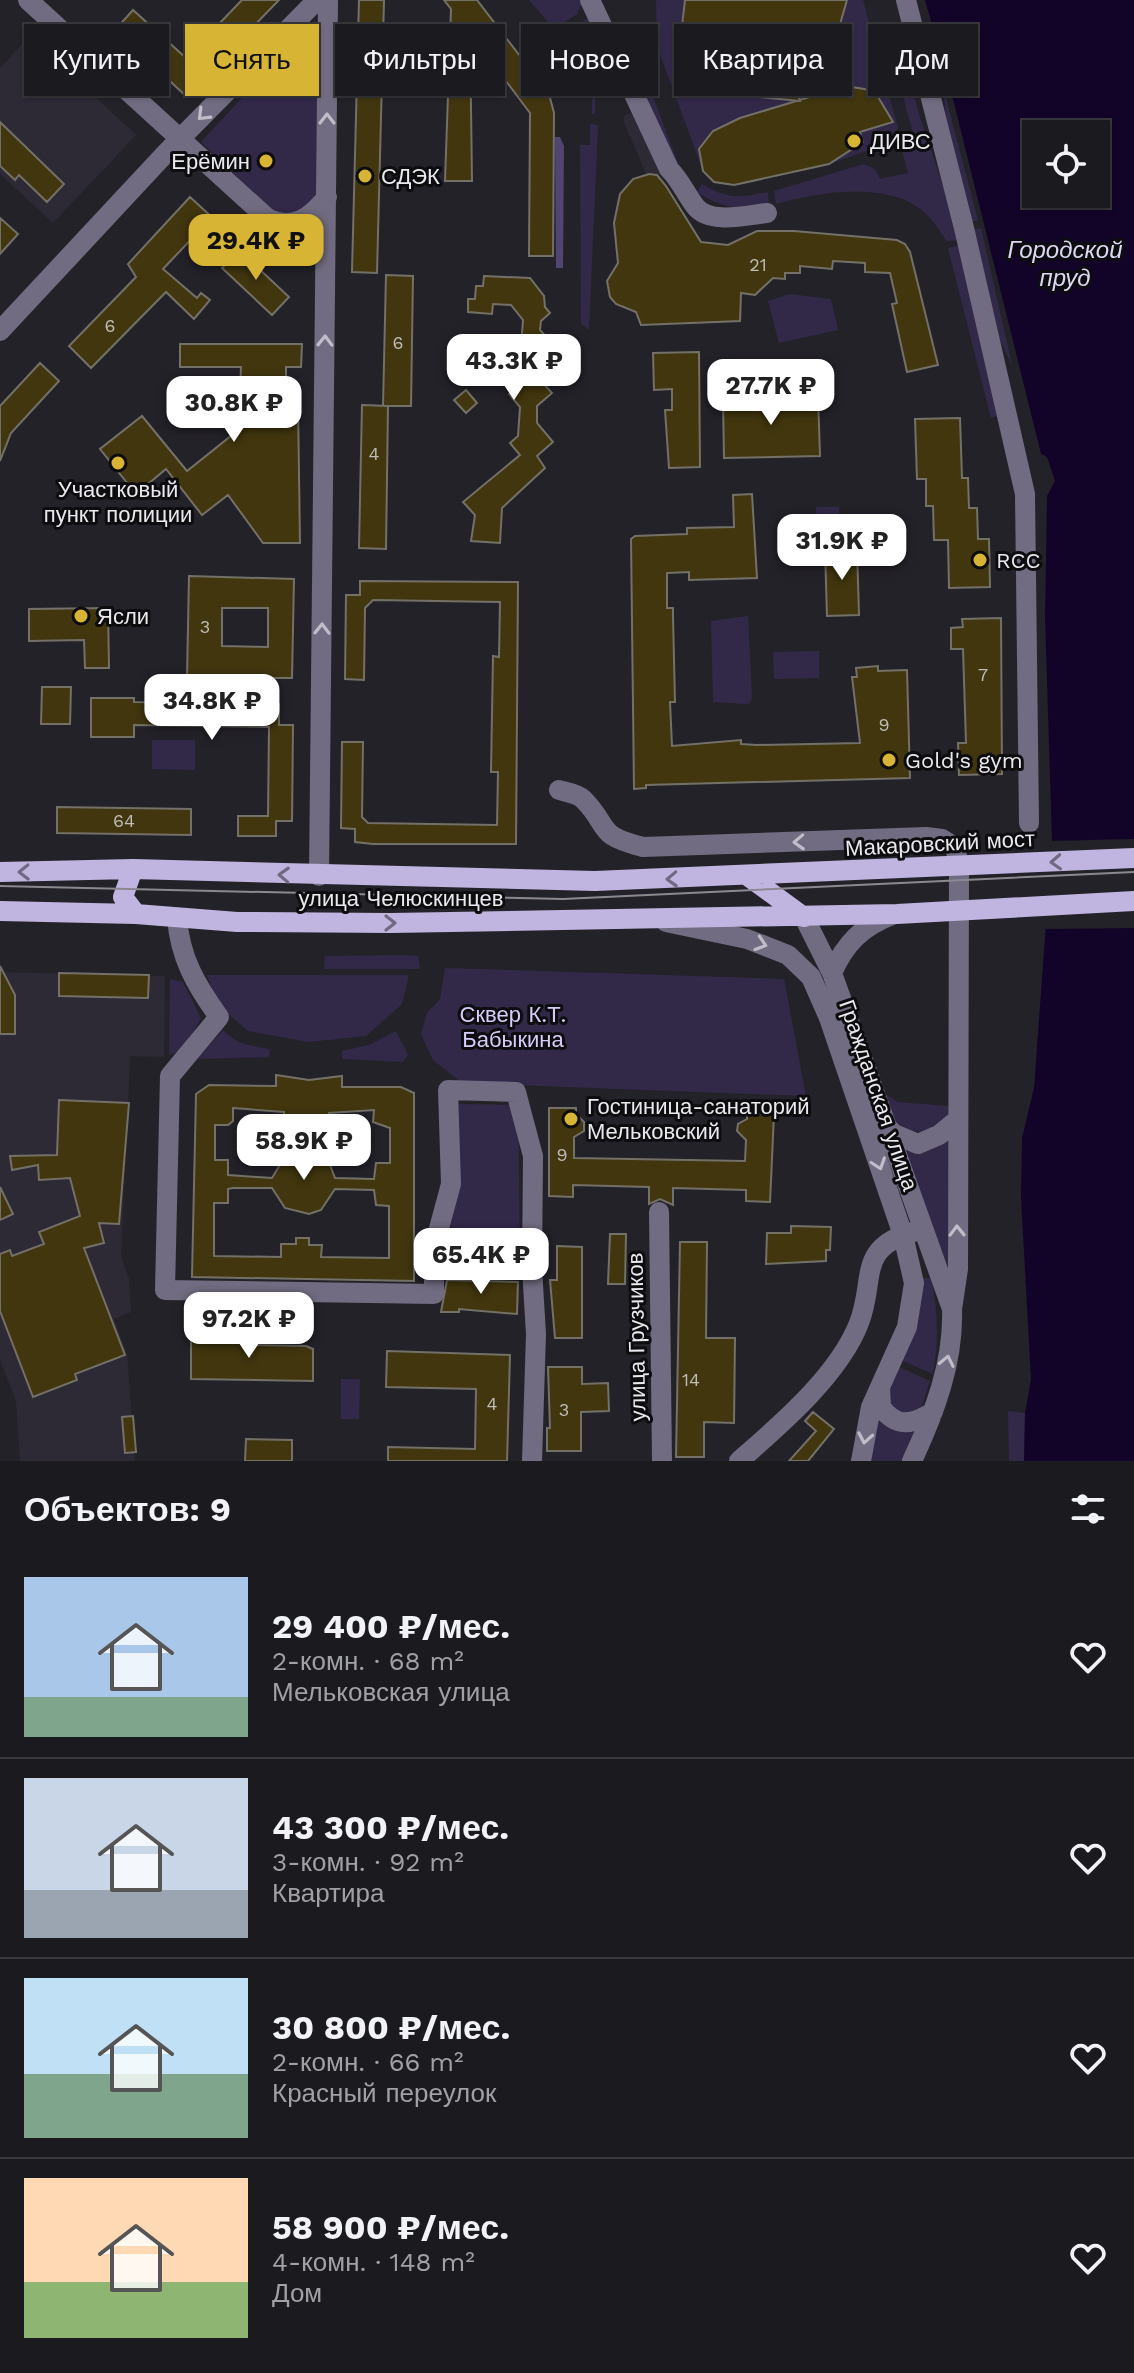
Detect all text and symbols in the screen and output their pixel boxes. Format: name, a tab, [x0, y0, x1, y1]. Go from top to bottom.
chip: Купить	[24, 24, 169, 96]
chip: Снять	[185, 24, 319, 96]
chip: Фильтры	[335, 24, 505, 96]
chip: Новое	[521, 24, 658, 96]
chip: Квартира	[674, 24, 852, 96]
chip: Дом	[868, 24, 978, 96]
one-way arrow	[198, 106, 212, 120]
one-way arrow	[318, 112, 336, 125]
map controls	[1022, 120, 1110, 208]
button: locate	[1022, 120, 1110, 208]
place label: ДИВС	[870, 129, 931, 154]
marker: ДИВС	[845, 132, 863, 150]
place label: Ерёмин	[171, 149, 250, 174]
marker: Ерёмин	[257, 152, 275, 170]
place label: СДЭК	[381, 164, 440, 189]
marker: СДЭК	[356, 167, 374, 185]
pin: 29.4K ₽	[182, 214, 330, 282]
text: 29.4K ₽	[207, 225, 305, 255]
water label: Городской пруд	[1007, 236, 1123, 292]
house number: 21	[749, 254, 767, 275]
house number: 6	[105, 315, 115, 336]
house number: 6	[393, 332, 403, 353]
one-way arrow	[316, 334, 334, 347]
pin: 43.3K ₽	[440, 334, 588, 402]
text: 43.3K ₽	[465, 345, 563, 375]
pin: 27.7K ₽	[697, 359, 845, 427]
text: 27.7K ₽	[725, 370, 817, 400]
pin: 30.8K ₽	[160, 376, 308, 444]
text: 30.8K ₽	[185, 387, 283, 417]
house number: 4	[369, 443, 380, 464]
marker: Участковый пункт полиции	[109, 454, 127, 472]
place label: Участковый пункт полиции	[44, 477, 192, 527]
pin: 31.9K ₽	[768, 514, 916, 582]
text: 31.9K ₽	[795, 525, 889, 555]
place label: RCC	[996, 548, 1041, 573]
marker: RCC	[971, 551, 989, 569]
place label: Ясли	[97, 604, 149, 629]
marker: Ясли	[72, 607, 90, 625]
house number: 3	[200, 616, 210, 637]
one-way arrow	[313, 622, 331, 635]
house number: 7	[978, 664, 988, 685]
pin: 34.8K ₽	[138, 674, 286, 742]
text: 34.8K ₽	[162, 685, 262, 715]
house number: 9	[878, 714, 890, 735]
place label: Gold's gym	[905, 748, 1023, 773]
marker: Gold's gym	[880, 751, 898, 769]
house number: 64	[113, 810, 135, 831]
street label: Макаровский мост	[844, 826, 1036, 861]
one-way arrow	[792, 833, 805, 850]
one-way arrow	[1049, 853, 1062, 870]
one-way arrow	[17, 863, 30, 880]
one-way arrow	[277, 867, 290, 884]
one-way arrow	[665, 870, 678, 887]
street label: улица Челюскинцев	[299, 886, 503, 911]
one-way arrow	[384, 914, 397, 932]
one-way arrow	[754, 935, 767, 951]
street label: Гражданская улица	[834, 996, 923, 1195]
park label: Сквер К.Т. Бабыкина	[460, 1002, 566, 1052]
place label: Гостиница-санаторий Мельковский	[587, 1094, 810, 1144]
marker: Гостиница-санаторий Мельковский	[562, 1110, 580, 1128]
pin: 58.9K ₽	[230, 1114, 378, 1182]
text: 58.9K ₽	[255, 1125, 353, 1155]
house number: 9	[556, 1144, 568, 1165]
one-way arrow	[870, 1157, 886, 1171]
one-way arrow	[949, 1224, 966, 1237]
pin: 65.4K ₽	[407, 1228, 555, 1296]
text: 65.4K ₽	[432, 1239, 530, 1269]
street label: улица Грузчиков	[623, 1253, 650, 1421]
pin: 97.2K ₽	[175, 1292, 323, 1360]
text: 97.2K ₽	[202, 1303, 296, 1333]
one-way arrow	[938, 1355, 955, 1369]
house number: 14	[682, 1369, 700, 1390]
house number: 4	[487, 1393, 498, 1414]
house number: 3	[559, 1399, 569, 1420]
one-way arrow	[857, 1431, 874, 1445]
icon: filters	[1066, 1487, 1110, 1531]
text: Объектов: 9	[24, 1489, 231, 1529]
text: 29 400 ₽/мес.	[272, 1606, 510, 1646]
icon: home	[88, 1609, 184, 1705]
icon: heart	[1066, 1635, 1110, 1679]
text: 2-комн. · 68 m²	[272, 1646, 464, 1676]
text: Мельковская улица	[272, 1677, 510, 1707]
text: 43 300 ₽/мес.	[272, 1807, 509, 1847]
icon: home	[88, 1810, 184, 1906]
icon: heart	[1066, 1836, 1110, 1880]
text: 3-комн. · 92 m²	[272, 1847, 464, 1877]
text: Квартира	[272, 1878, 384, 1908]
text: 30 800 ₽/мес.	[272, 2007, 510, 2047]
icon: home	[88, 2010, 184, 2106]
icon: heart	[1066, 2036, 1110, 2080]
text: 2-комн. · 66 m²	[272, 2047, 464, 2077]
text: Красный переулок	[272, 2078, 496, 2108]
text: 58 900 ₽/мес.	[272, 2207, 509, 2247]
icon: home	[88, 2210, 184, 2306]
icon: heart	[1066, 2236, 1110, 2280]
text: 4-комн. · 148 m²	[272, 2247, 475, 2277]
text: Дом	[272, 2278, 322, 2308]

